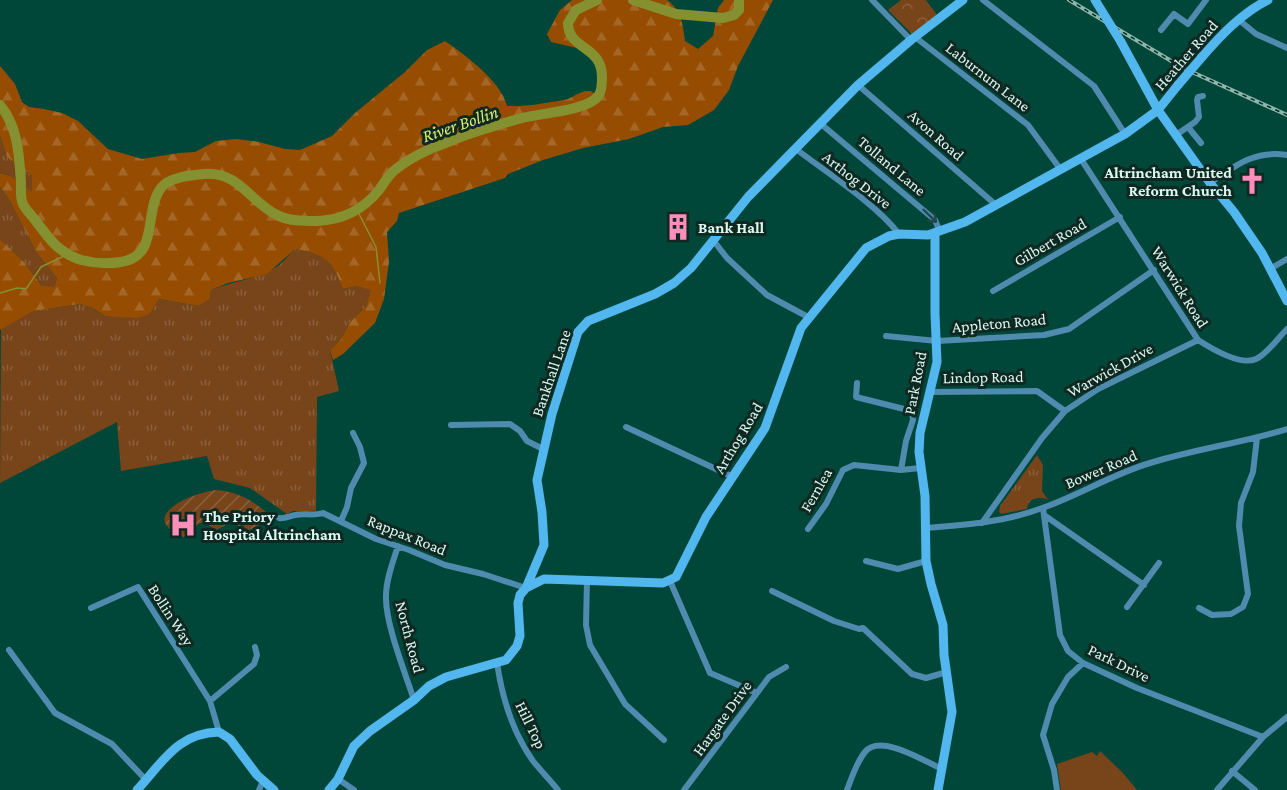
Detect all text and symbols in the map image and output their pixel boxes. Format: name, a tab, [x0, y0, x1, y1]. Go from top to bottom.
street label: Heather Road	[1151, 16, 1221, 93]
street label: Laburnum Lane	[943, 39, 1033, 115]
water label: River Bollin	[419, 102, 501, 146]
street label: Avon Road	[905, 106, 968, 164]
street label: Tolland Lane	[855, 133, 929, 199]
street label: Arthog Drive	[819, 148, 895, 213]
place label: Altrincham United Reform Church	[1104, 164, 1232, 199]
church icon: Altrincham United Reform Church	[1237, 166, 1267, 196]
one-way arrow	[922, 209, 937, 223]
building icon: Bank Hall	[663, 212, 693, 242]
street label: Gilbert Road	[1011, 214, 1089, 269]
place label: Bank Hall	[698, 219, 765, 236]
street label: Warwick Road	[1148, 243, 1212, 331]
street label: Appleton Road	[951, 310, 1047, 337]
street label: Bankhall Lane	[528, 327, 574, 419]
street label: Warwick Drive	[1064, 340, 1156, 400]
street label: Park Road	[901, 349, 930, 416]
street label: Lindop Road	[942, 368, 1024, 387]
street label: Arthog Road	[710, 399, 767, 477]
street label: Bower Road	[1062, 446, 1140, 492]
street label: Fernlea	[797, 465, 836, 515]
place label: The Priory Hospital Altrincham	[203, 508, 342, 543]
hospital icon: The Priory Hospital Altrincham	[168, 510, 198, 540]
street label: Rappax Road	[365, 512, 449, 560]
street label: Bollin Way	[144, 581, 197, 650]
street label: North Road	[392, 599, 428, 675]
street label: Park Drive	[1086, 641, 1152, 685]
street label: Hargate Drive	[689, 677, 756, 759]
street label: Hill Top	[511, 699, 550, 752]

